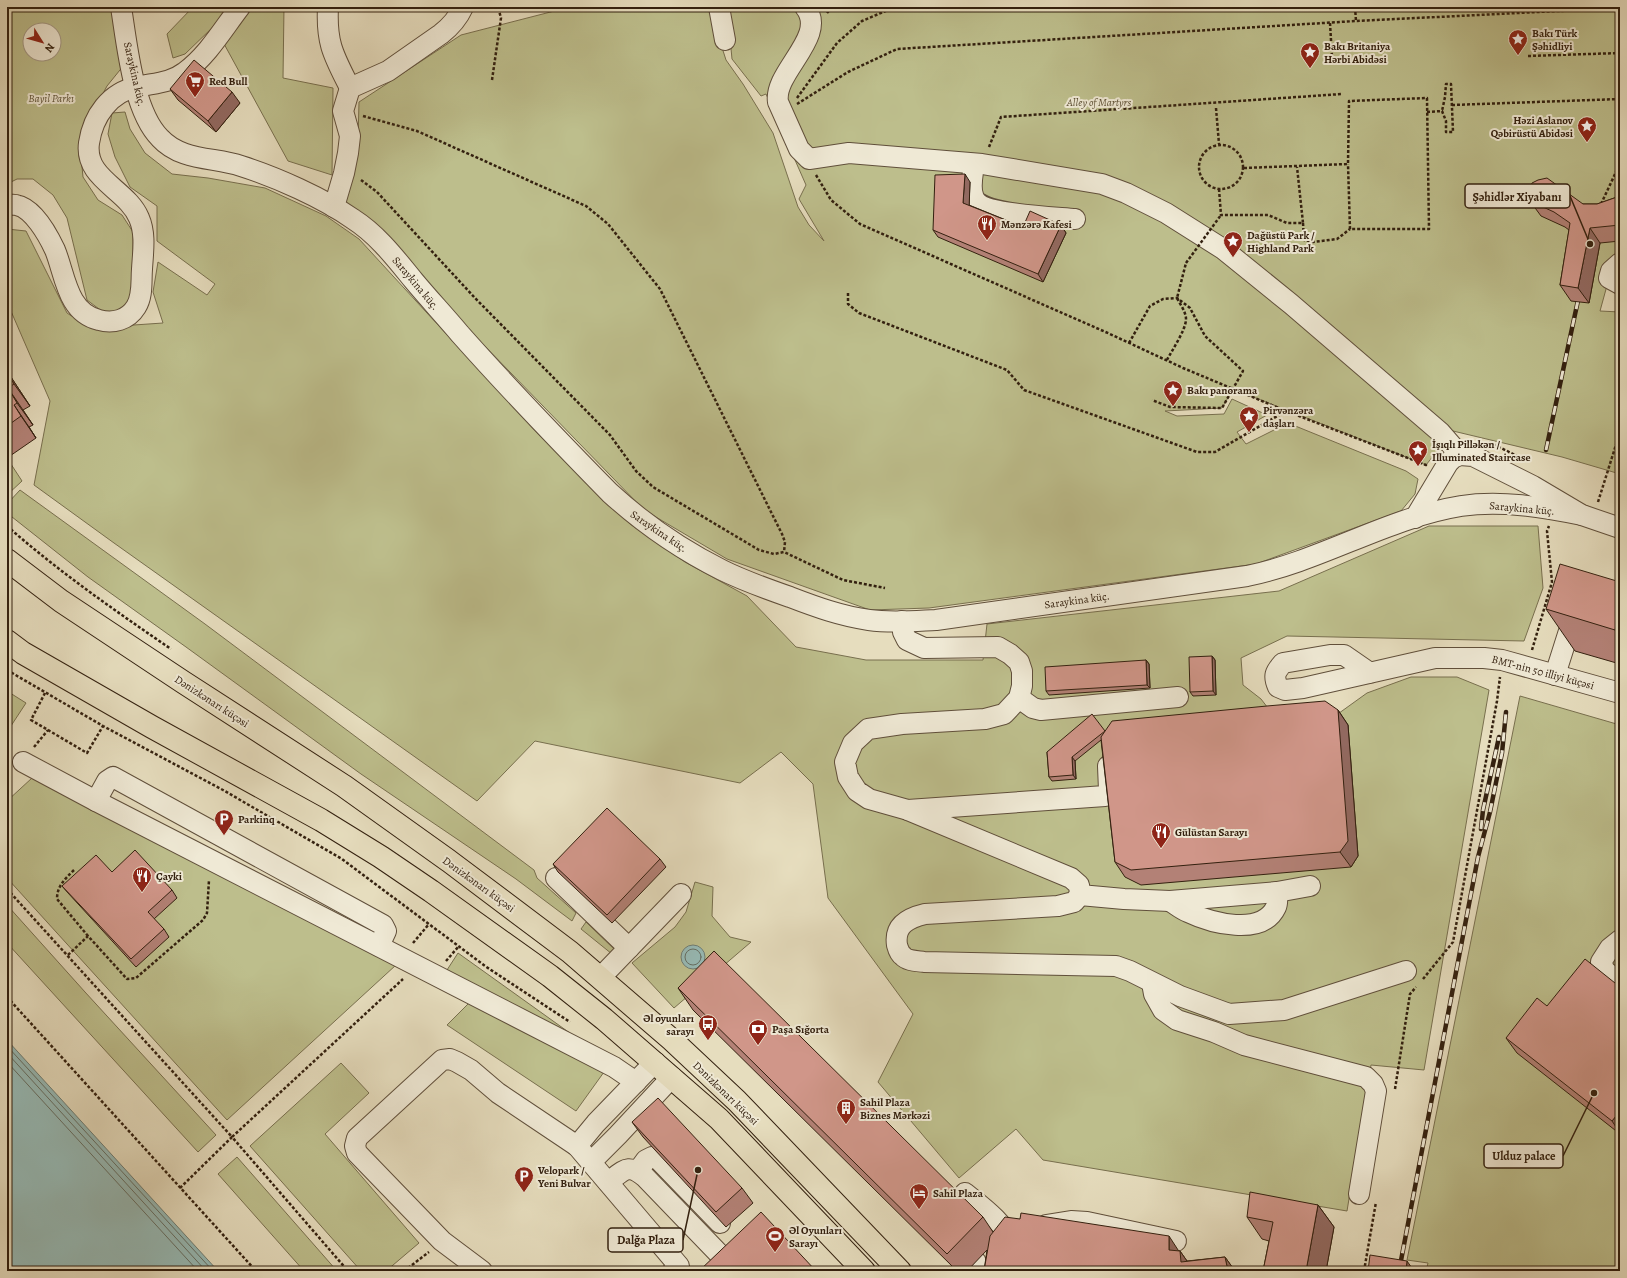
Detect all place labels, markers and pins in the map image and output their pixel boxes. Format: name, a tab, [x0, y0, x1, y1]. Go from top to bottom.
place label: Bakı Türk Şəhidliyi	[1532, 26, 1578, 54]
place icon: Bakı Türk Şəhidliyi	[1507, 28, 1529, 56]
place label: Bakı Britaniya Hərbi Abidəsi	[1324, 39, 1391, 67]
place icon: Bakı Britaniya Hərbi Abidəsi	[1299, 41, 1321, 69]
supermarket icon: Red Bull	[184, 70, 206, 98]
place label: Red Bull	[209, 74, 247, 89]
place label: Həzi Aslanov Qəbirüstü Abidəsi	[1491, 113, 1574, 141]
place icon: Həzi Aslanov Qəbirüstü Abidəsi	[1576, 115, 1598, 143]
callout: Şəhidlər Xiyabanı	[1465, 184, 1570, 208]
restaurant icon: Mənzərə Kafesi	[976, 213, 998, 241]
place label: Mənzərə Kafesi	[1001, 217, 1072, 232]
place label: Dağüstü Park / Highland Park	[1247, 228, 1315, 256]
place icon: Dağüstü Park / Highland Park	[1222, 230, 1244, 258]
place icon: Bakı panorama	[1162, 379, 1184, 407]
place label: Bakı panorama	[1187, 383, 1258, 398]
place label: Pirvənzəra daşları	[1263, 403, 1314, 431]
place icon: Pirvənzəra daşları	[1238, 405, 1260, 433]
place label: İşıqlı Pilləkən / Illuminated Staircase	[1432, 437, 1531, 465]
place icon: İşıqlı Pilləkən / Illuminated Staircase	[1407, 439, 1429, 467]
parking icon: Parkinq	[213, 808, 235, 836]
place label: Parkinq	[238, 812, 275, 827]
restaurant icon: Gülüstan Sarayı	[1150, 821, 1172, 849]
place label: Gülüstan Sarayı	[1175, 825, 1247, 840]
restaurant icon: Çayki	[131, 865, 153, 893]
place label: Çayki	[156, 869, 182, 884]
place label: Əl oyunları sarayı	[643, 1011, 694, 1039]
bus stop icon: Əl oyunları sarayı	[697, 1013, 719, 1041]
bank icon: Paşa Sığorta	[747, 1018, 769, 1046]
place label: Paşa Sığorta	[772, 1022, 830, 1037]
place label: Sahil Plaza Biznes Mərkəzi	[860, 1095, 930, 1123]
building icon: Sahil Plaza Biznes Mərkəzi	[835, 1097, 857, 1125]
callout: Ulduz palace	[1484, 1144, 1563, 1168]
place label: Velopark / Yeni Bulvar	[537, 1163, 591, 1191]
parking icon: Velopark / Yeni Bulvar	[513, 1165, 535, 1193]
hotel icon: Sahil Plaza	[908, 1182, 930, 1210]
place label: Sahil Plaza	[933, 1186, 984, 1201]
place label: Əl Oyunları Sarayı	[789, 1223, 842, 1251]
sports icon: Əl Oyunları Sarayı	[764, 1225, 786, 1253]
callout: Dalğa Plaza	[608, 1228, 683, 1252]

